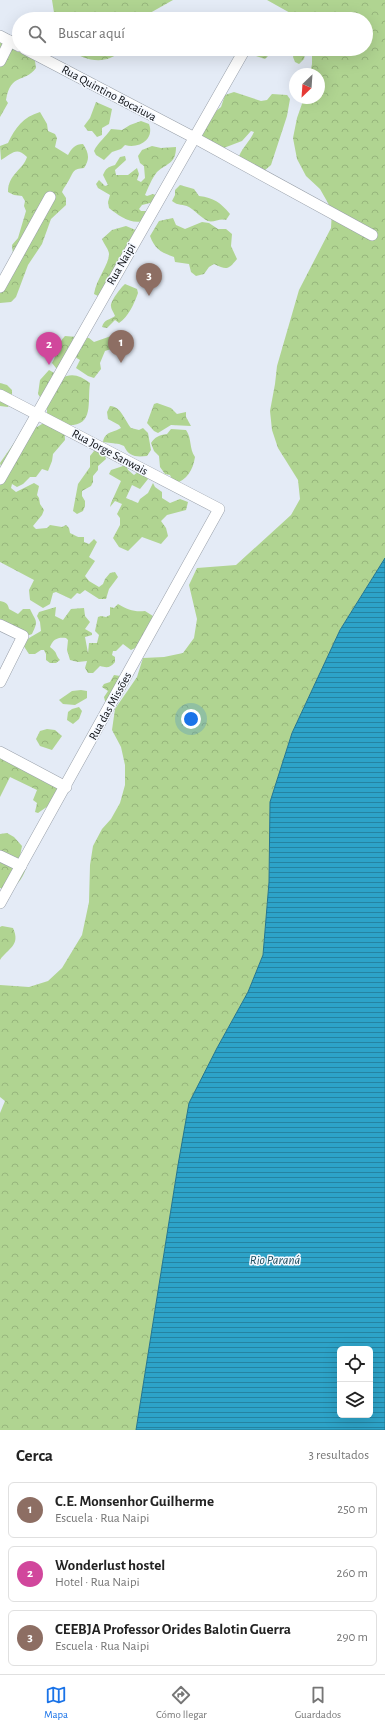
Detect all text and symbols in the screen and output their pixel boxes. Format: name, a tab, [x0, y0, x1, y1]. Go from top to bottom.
search box	[12, 12, 373, 56]
icon: search	[26, 23, 48, 45]
text: Buscar aquí	[58, 26, 125, 41]
street label: Rua Quintino Bocaiuva	[59, 63, 159, 124]
north arrow	[289, 68, 325, 104]
street label: Rua Naipi	[104, 241, 138, 287]
pin: 3	[136, 263, 162, 296]
pin: 1	[108, 330, 134, 363]
pin: 2	[36, 332, 62, 365]
street label: Rua Jorge Sanwais	[70, 427, 150, 477]
street label: Rua das Missões	[86, 670, 134, 742]
your location	[181, 709, 201, 729]
water label: Rio Paraná	[250, 1254, 300, 1267]
map controls	[337, 1346, 373, 1418]
button: locate	[337, 1346, 373, 1382]
button: layers	[337, 1382, 373, 1418]
text: Cerca	[16, 1447, 53, 1464]
text: 3 resultados	[309, 1449, 369, 1462]
text: C.E. Monsenhor Guilherme	[55, 1494, 214, 1509]
text: 1	[28, 1503, 32, 1516]
text: 250 m	[337, 1503, 368, 1516]
text: Escuela · Rua Naipi	[55, 1512, 149, 1525]
text: Wonderlust hostel	[55, 1558, 165, 1573]
text: 2	[27, 1567, 33, 1580]
text: 260 m	[337, 1567, 368, 1580]
text: Hotel · Rua Naipi	[55, 1576, 140, 1589]
text: CEEBJA Professor Orides Balotin Guerra	[55, 1622, 291, 1637]
text: 3	[27, 1631, 33, 1644]
text: 290 m	[337, 1631, 368, 1644]
text: Escuela · Rua Naipi	[55, 1640, 149, 1653]
tab: Mapa	[44, 1684, 68, 1721]
tab: Cómo llegar	[156, 1684, 207, 1721]
tab: Guardados	[295, 1684, 341, 1721]

